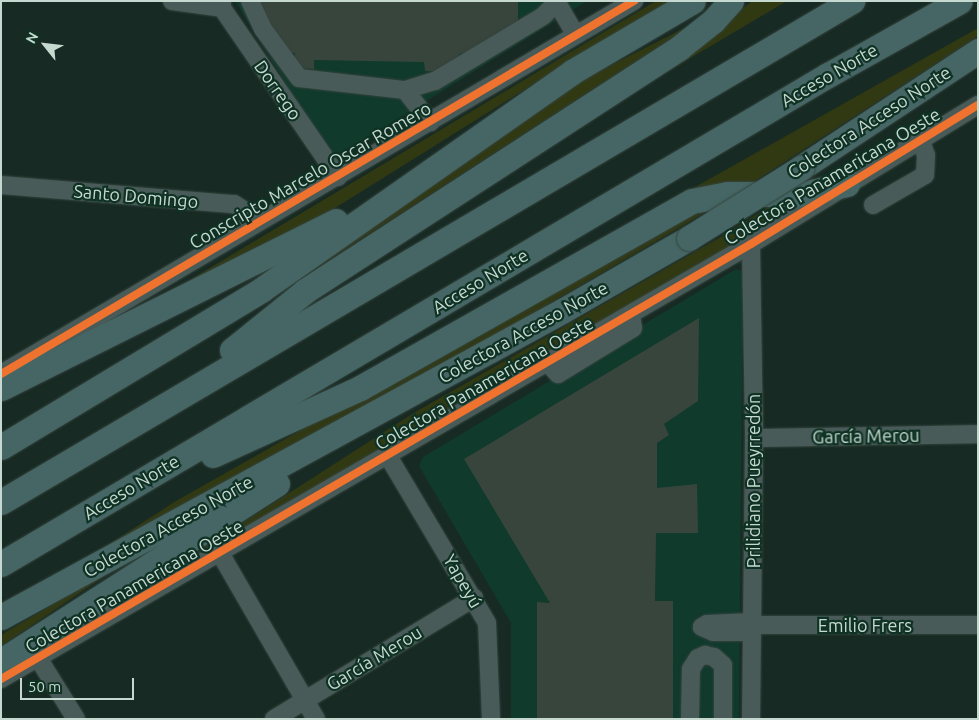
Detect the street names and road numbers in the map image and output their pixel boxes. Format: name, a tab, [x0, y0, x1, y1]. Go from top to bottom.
street label: Acceso Norte	[777, 39, 881, 111]
street label: Dorrego	[250, 56, 306, 124]
street label: Colectora Acceso Norte	[783, 61, 955, 183]
street label: Conscripto Marcelo Oscar Romero	[185, 97, 435, 253]
street label: Colectora Panamericana Oeste	[720, 103, 944, 249]
street label: Santo Domingo	[73, 180, 199, 212]
street label: Acceso Norte	[428, 244, 532, 318]
street label: Colectora Acceso Norte	[435, 276, 611, 388]
street label: Colectora Panamericana Oeste	[371, 312, 597, 454]
street label: Prilidiano Pueyrredón	[742, 394, 764, 568]
street label: García Merou	[812, 424, 920, 448]
street label: Acceso Norte	[79, 450, 183, 524]
street label: Colectora Acceso Norte	[80, 470, 256, 582]
street label: Colectora Panamericana Oeste	[21, 515, 247, 657]
street label: Yapeyú	[439, 550, 487, 612]
street label: Emilio Frers	[818, 614, 912, 636]
street label: García Merou	[322, 621, 426, 695]

